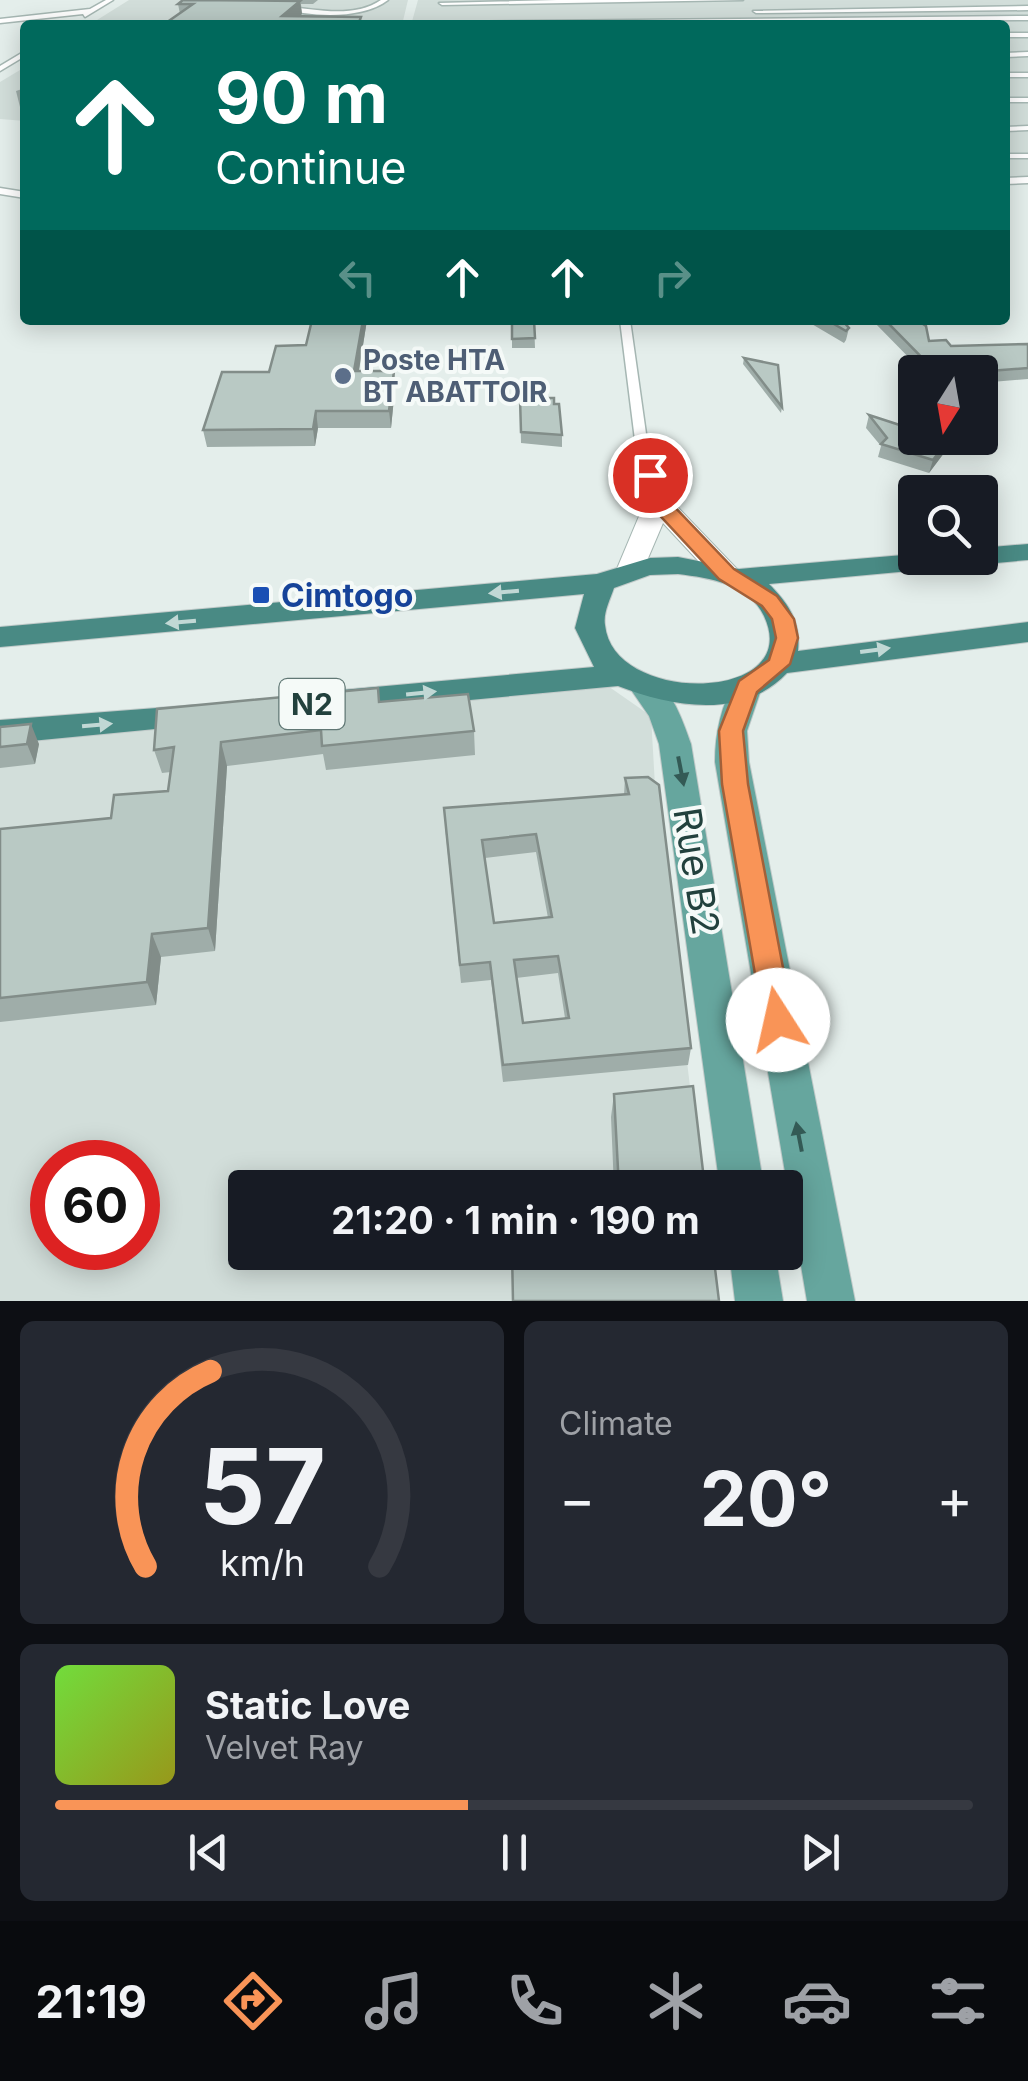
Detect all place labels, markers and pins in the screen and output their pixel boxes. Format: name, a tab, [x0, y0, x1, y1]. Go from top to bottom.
place label: Poste HTA BT ABATTOIR	[363, 343, 547, 409]
marker: Poste HTA BT ABATTOIR	[332, 365, 354, 387]
pin	[608, 433, 693, 518]
place label: Cimtogo	[281, 576, 413, 615]
marker: Cimtogo	[250, 584, 272, 606]

